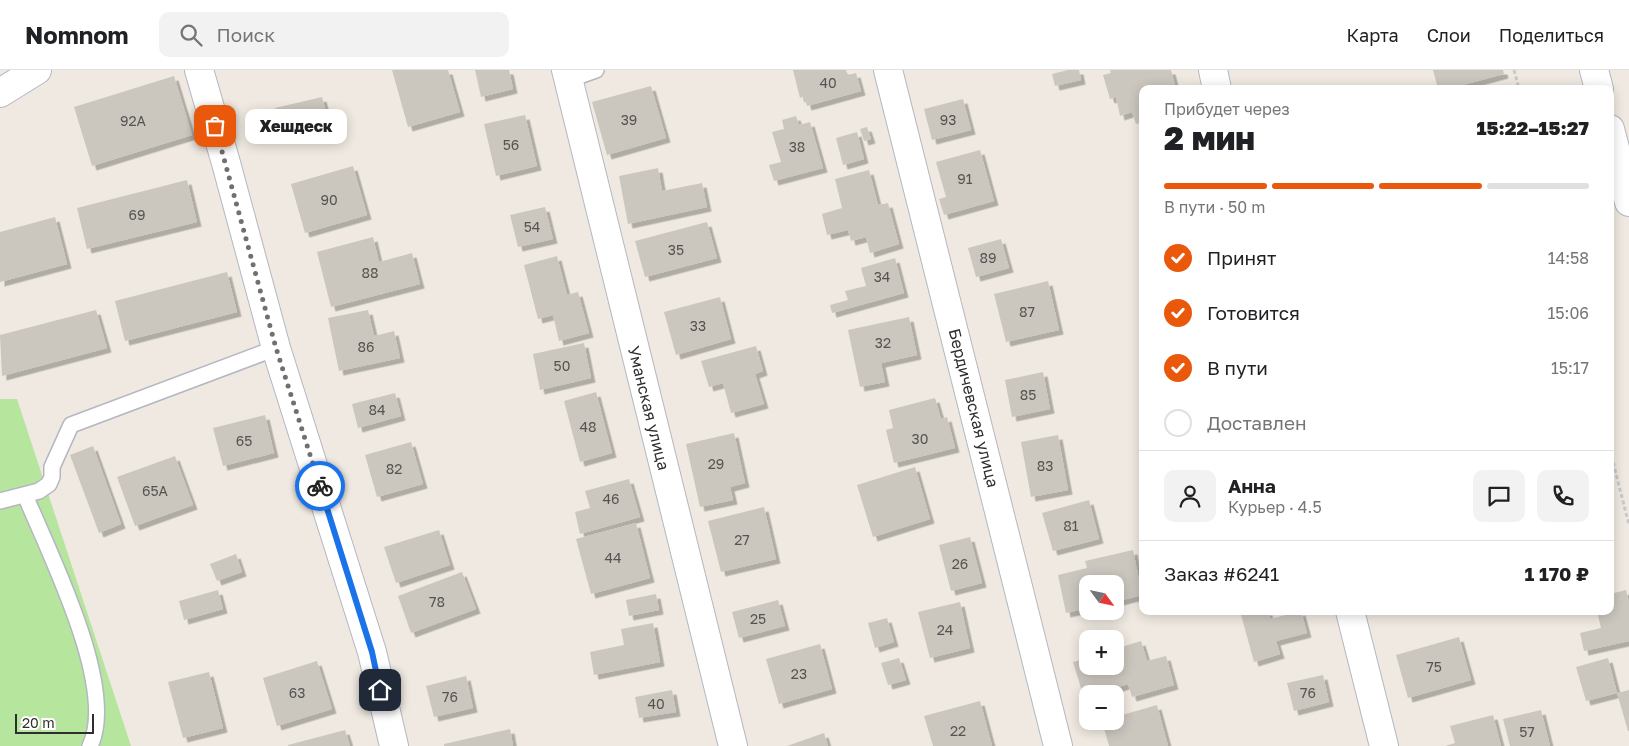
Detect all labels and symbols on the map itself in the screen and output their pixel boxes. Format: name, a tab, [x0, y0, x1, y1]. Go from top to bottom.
house number: 40	[819, 74, 837, 91]
pin	[194, 105, 236, 147]
callout: Хешдеск	[245, 108, 348, 144]
house number: 39	[621, 111, 637, 128]
house number: 93	[940, 111, 956, 128]
house number: 92А	[120, 112, 147, 129]
house number: 56	[503, 136, 519, 153]
house number: 38	[789, 138, 805, 155]
house number: 91	[957, 170, 973, 187]
house number: 90	[320, 191, 338, 208]
house number: 69	[129, 206, 145, 223]
house number: 54	[524, 218, 540, 235]
house number: 35	[668, 241, 684, 258]
house number: 89	[979, 249, 997, 266]
house number: 88	[361, 264, 379, 281]
house number: 34	[874, 268, 890, 285]
house number: 87	[1019, 303, 1035, 320]
house number: 33	[690, 317, 706, 334]
street label: Бердичевская улица	[945, 326, 1003, 490]
house number: 32	[875, 334, 891, 351]
house number: 86	[357, 338, 375, 355]
street label: Уманская улица	[624, 344, 674, 472]
house number: 50	[554, 357, 570, 374]
house number: 85	[1020, 386, 1036, 403]
house number: 84	[368, 401, 386, 418]
house number: 48	[579, 418, 597, 435]
house number: 30	[912, 430, 928, 447]
house number: 65	[236, 432, 252, 449]
house number: 29	[708, 455, 724, 472]
house number: 83	[1037, 457, 1053, 474]
house number: 82	[386, 460, 402, 477]
courier	[295, 461, 345, 511]
house number: 65А	[142, 482, 169, 499]
house number: 46	[602, 490, 620, 507]
house number: 81	[1063, 517, 1079, 534]
house number: 27	[734, 531, 750, 548]
house number: 44	[604, 549, 622, 566]
house number: 26	[952, 555, 968, 572]
north arrow	[1079, 575, 1124, 620]
house number: 78	[429, 593, 445, 610]
house number: 25	[750, 610, 766, 627]
house number: 24	[937, 621, 953, 638]
house number: 75	[1426, 658, 1442, 675]
house number: 23	[791, 665, 807, 682]
pin	[359, 669, 401, 711]
house number: 63	[289, 684, 305, 701]
house number: 76	[1300, 684, 1316, 701]
house number: 76	[442, 688, 458, 705]
house number: 40	[647, 695, 665, 712]
scale bar	[15, 711, 94, 734]
house number: 22	[950, 722, 966, 739]
house number: 57	[1519, 723, 1535, 740]

